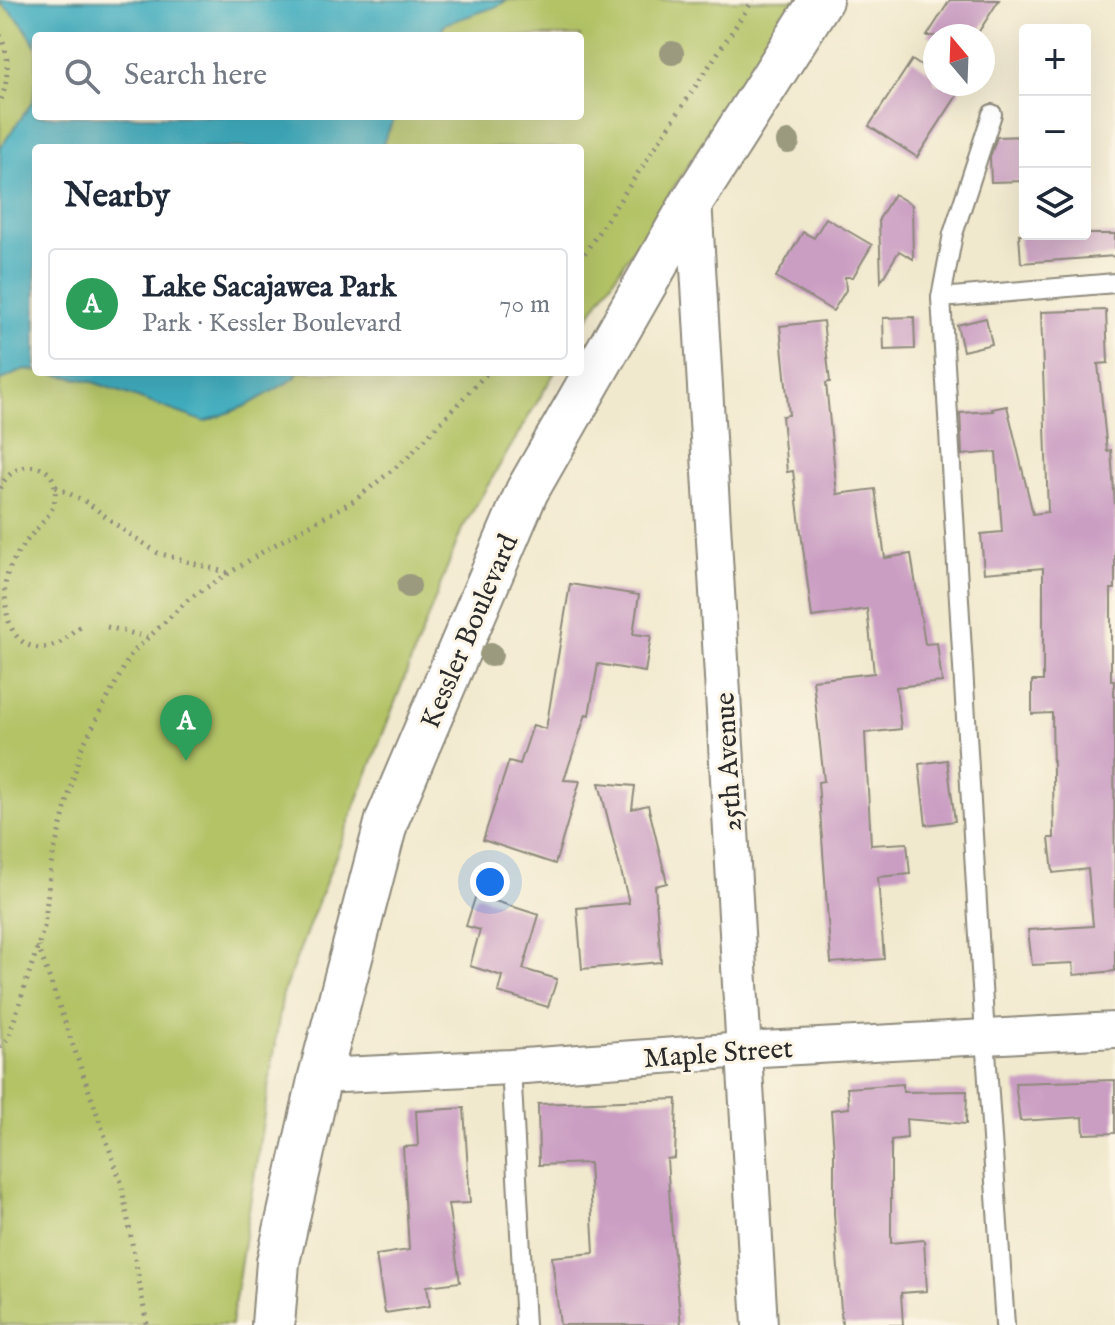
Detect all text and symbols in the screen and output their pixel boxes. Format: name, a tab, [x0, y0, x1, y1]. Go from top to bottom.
north arrow	[923, 24, 995, 96]
map controls	[1019, 24, 1091, 240]
button: +	[1019, 24, 1091, 96]
search box	[32, 32, 584, 120]
icon: search	[60, 54, 104, 98]
text: Search here	[124, 57, 267, 95]
button: −	[1019, 96, 1091, 168]
button: layers	[1019, 168, 1091, 240]
text: Nearby	[64, 175, 170, 218]
text: Lake Sacajawea Park	[142, 269, 396, 307]
text: A	[83, 288, 101, 321]
text: 70 m	[499, 288, 550, 321]
text: Park · Kessler Boulevard	[142, 307, 401, 340]
street label: Kessler Boulevard	[414, 530, 527, 734]
street label: 25th Avenue	[708, 691, 751, 832]
pin: A	[160, 695, 212, 761]
your location	[470, 862, 510, 902]
street label: Maple Street	[642, 1032, 794, 1077]

